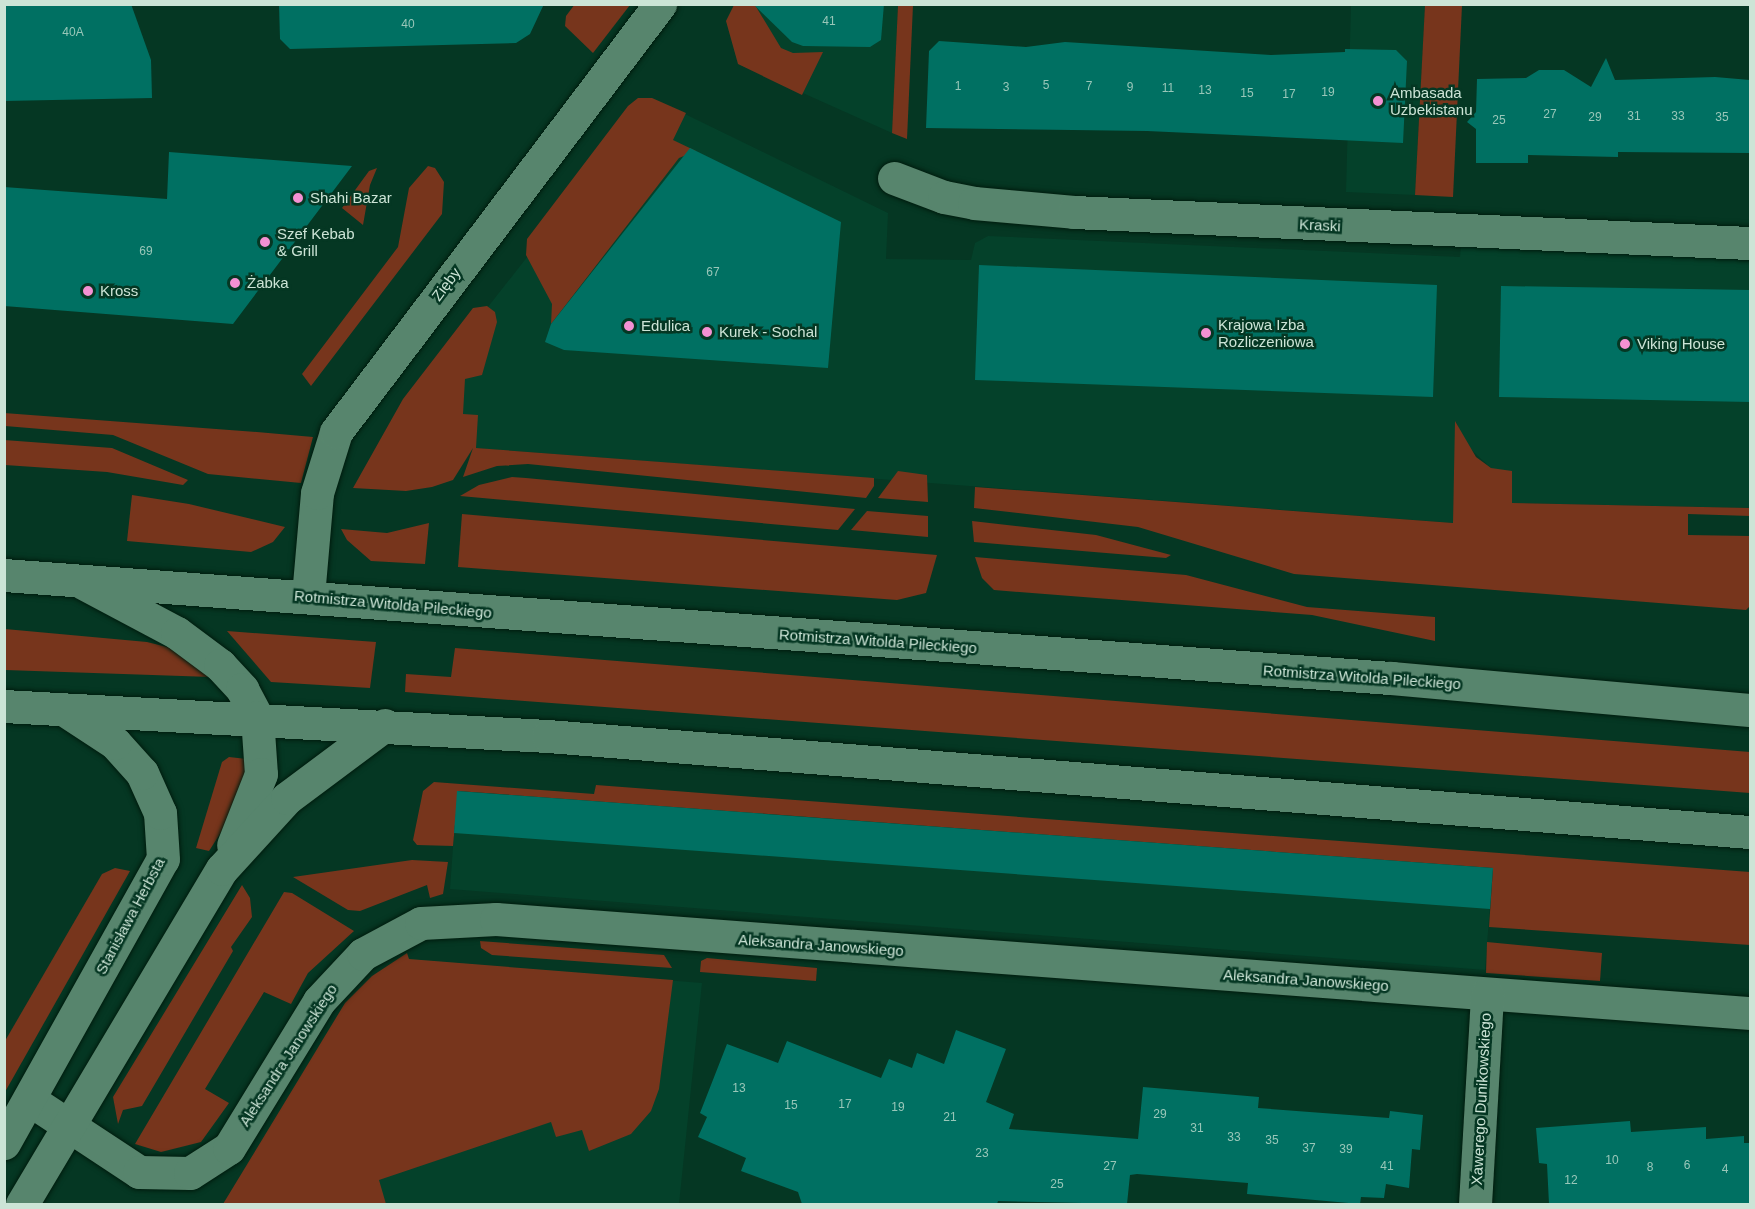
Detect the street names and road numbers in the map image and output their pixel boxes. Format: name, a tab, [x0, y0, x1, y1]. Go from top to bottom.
street label: Kraski	[1299, 215, 1341, 235]
street label: Zięby	[428, 264, 464, 304]
street label: Rotmistrza Witolda Pileckiego	[293, 586, 493, 622]
street label: Rotmistrza Witolda Pileckiego	[778, 625, 978, 657]
street label: Rotmistrza Witolda Pileckiego	[1262, 661, 1462, 693]
street label: Stanisława Herbsta	[92, 855, 168, 977]
street label: Aleksandra Janowskiego	[738, 930, 904, 960]
street label: Aleksandra Janowskiego	[1223, 965, 1389, 995]
street label: Aleksandra Janowskiego	[235, 981, 341, 1129]
street label: Xawerego Dunikowskiego	[1467, 1012, 1495, 1186]

